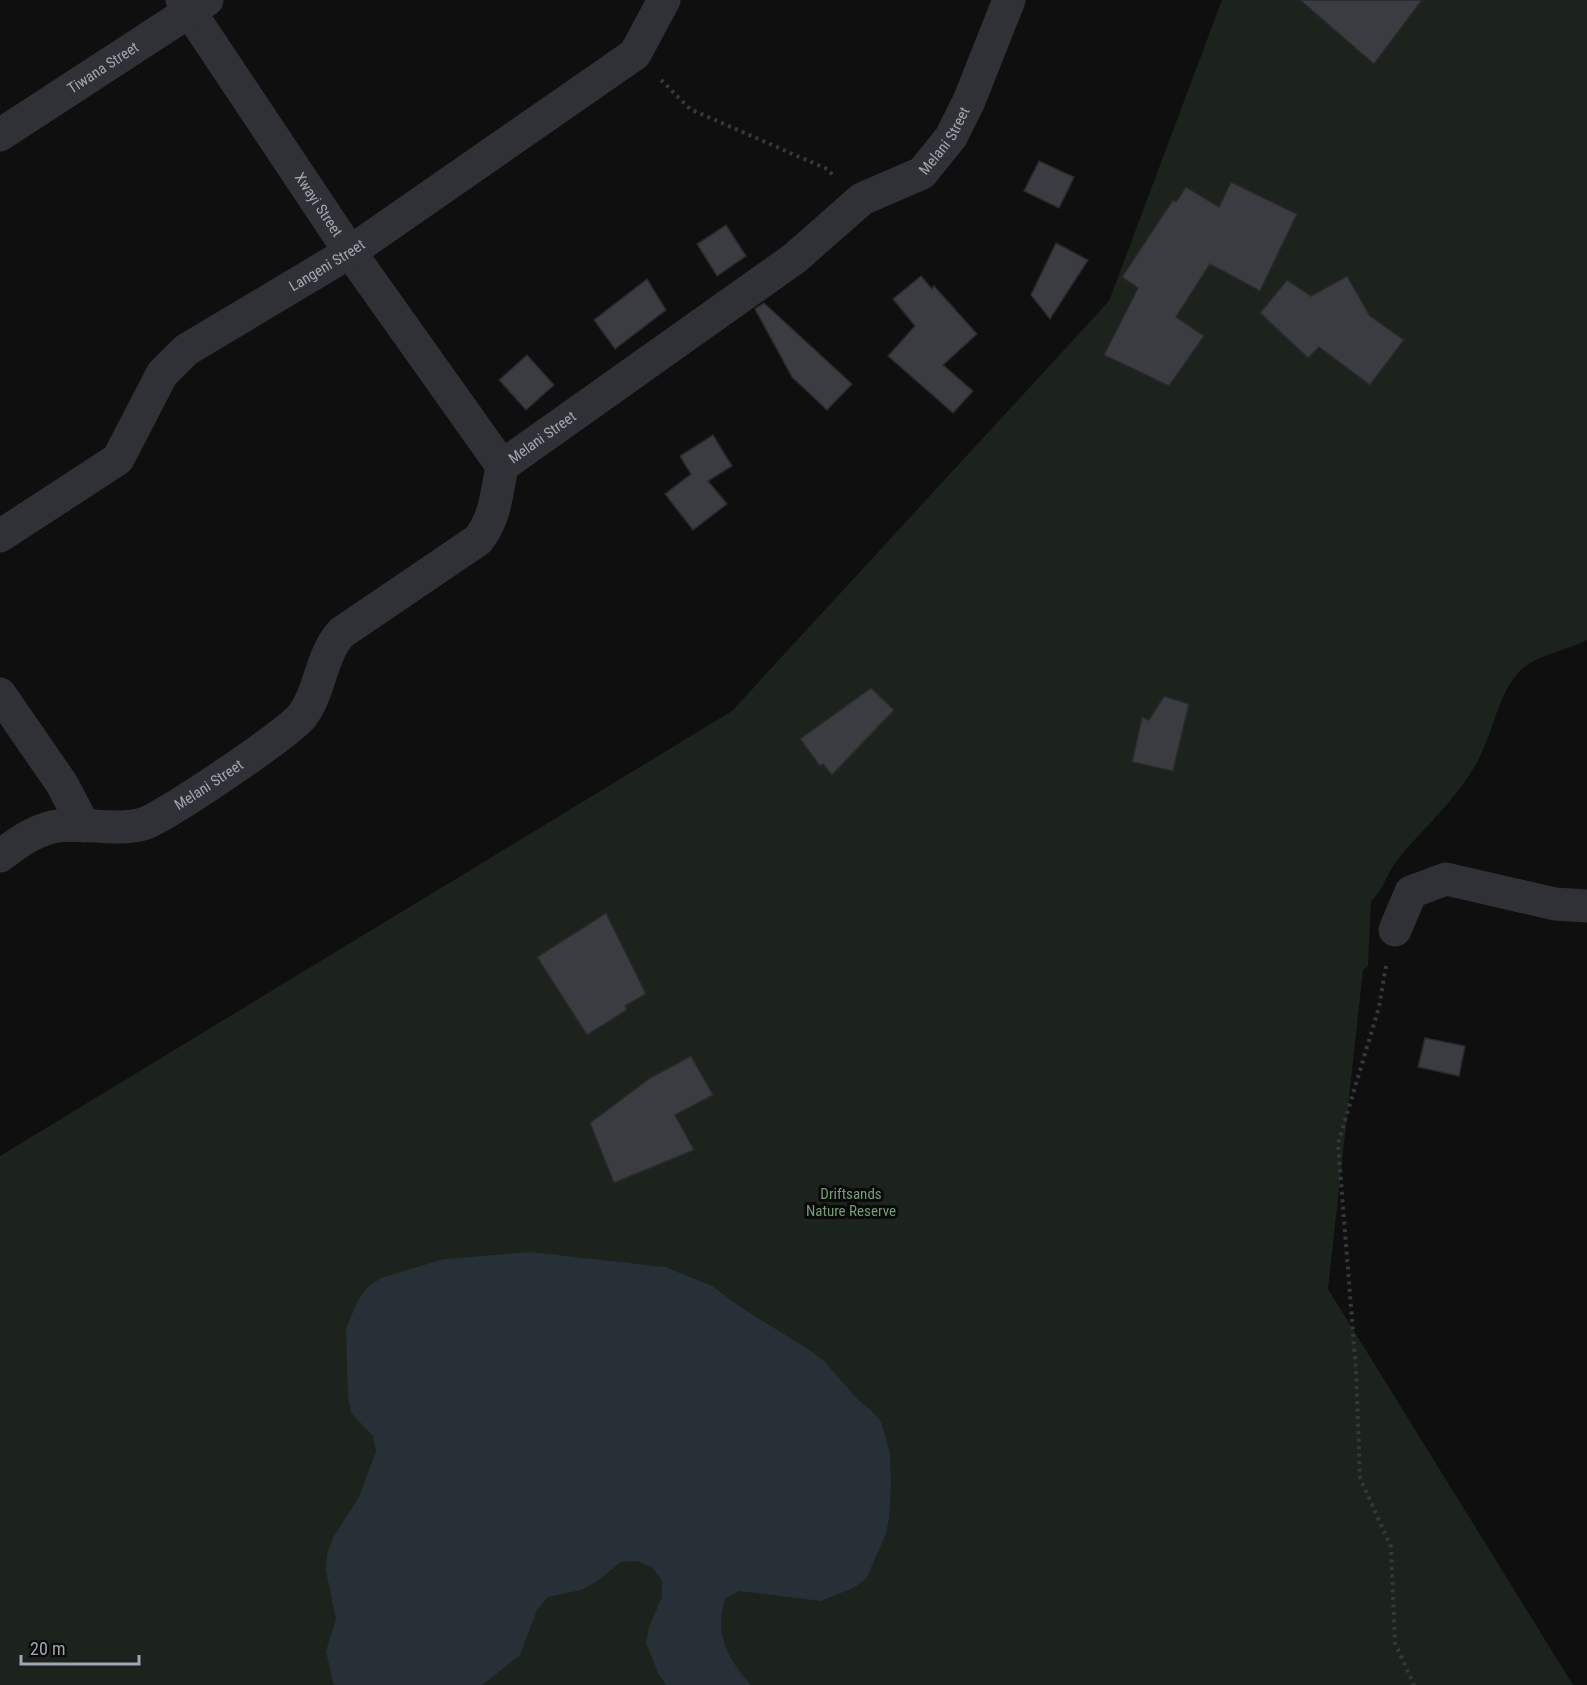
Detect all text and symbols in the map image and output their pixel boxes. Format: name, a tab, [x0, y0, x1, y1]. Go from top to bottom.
street label: Tiwana Street	[64, 38, 142, 98]
street label: Melani Street	[915, 104, 974, 178]
street label: Xwayi Street	[291, 169, 346, 240]
street label: Langeni Street	[286, 235, 368, 295]
street label: Melani Street	[505, 407, 579, 467]
street label: Melani Street	[171, 756, 247, 814]
park label: Driftsands Nature Reserve	[806, 1185, 896, 1220]
scale bar	[21, 1628, 140, 1666]
text: 20 m	[30, 1638, 65, 1659]

